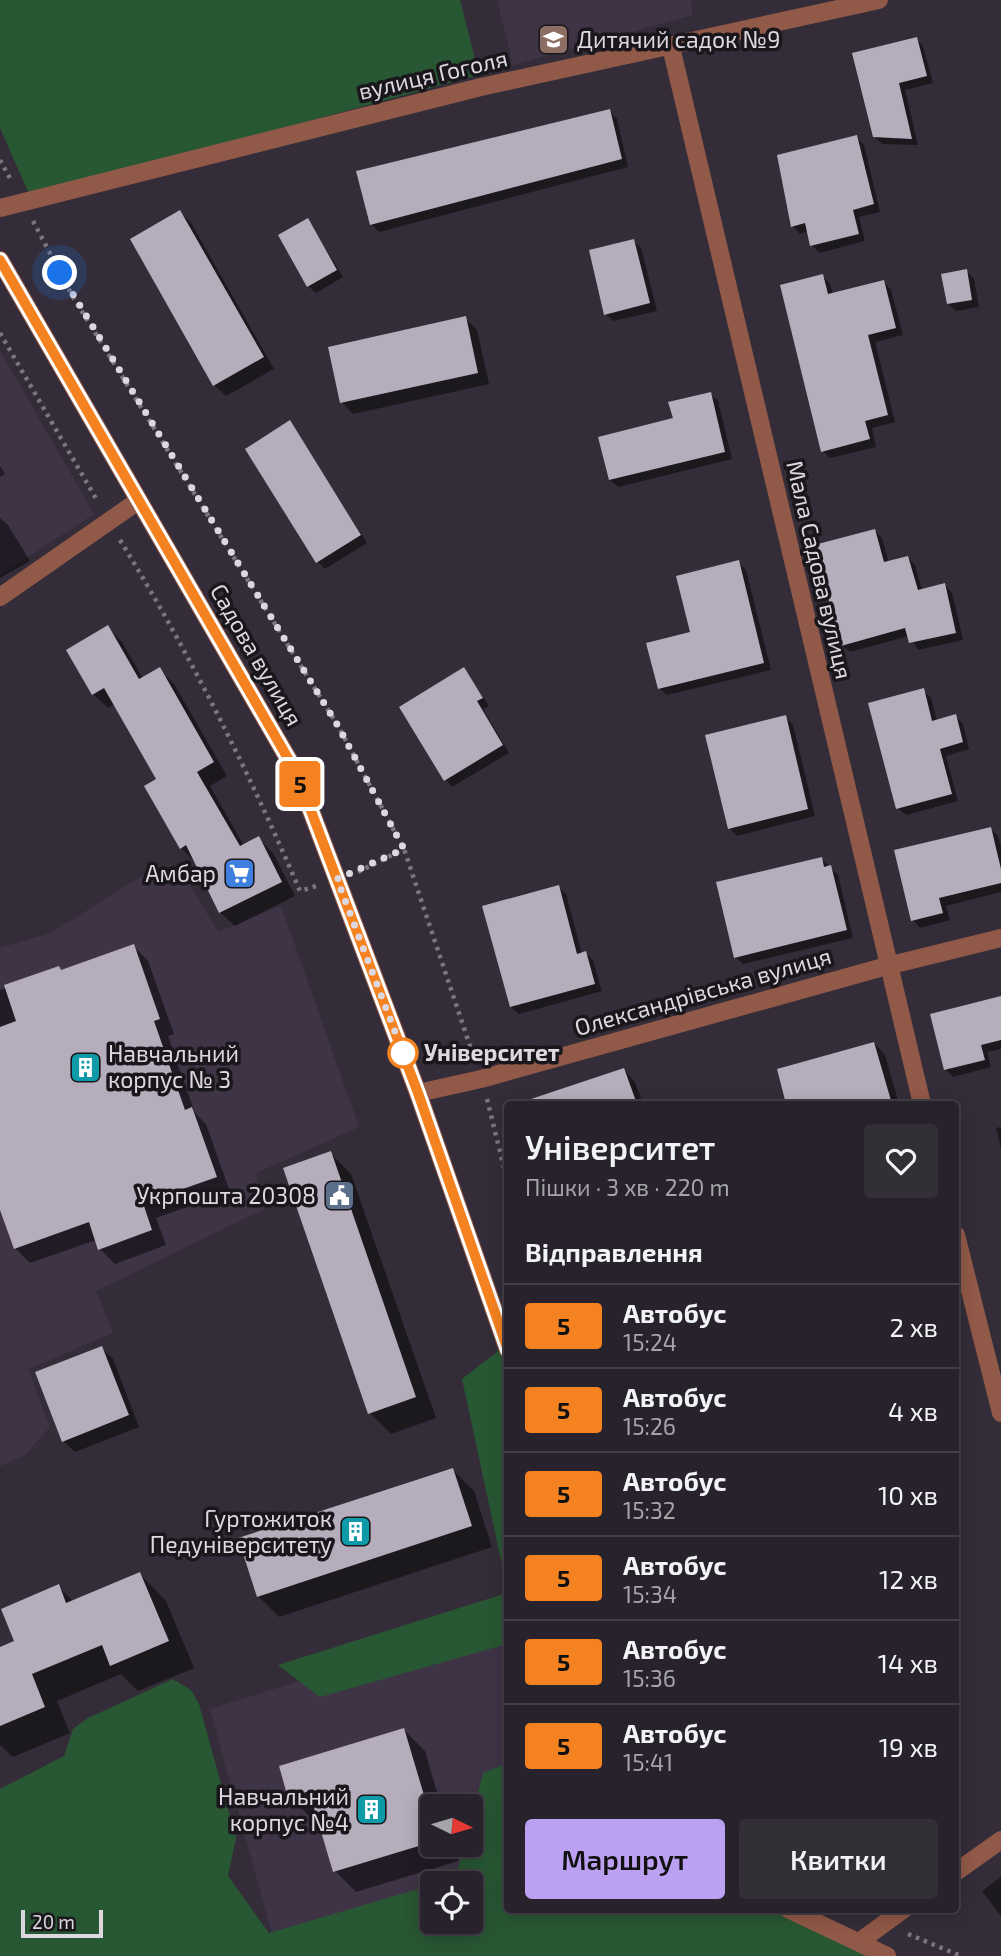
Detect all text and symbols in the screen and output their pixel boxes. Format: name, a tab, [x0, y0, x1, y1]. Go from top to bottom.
school or university icon: Дитячий садок №9	[537, 23, 571, 57]
place label: Дитячий садок №9	[577, 25, 780, 53]
street label: вулиця Гоголя	[356, 43, 510, 106]
your location	[42, 255, 77, 290]
street label: Мала Садова вулиця	[780, 458, 859, 682]
street label: Садова вулиця	[204, 578, 309, 731]
line badge: 5	[277, 761, 323, 807]
text: 5	[293, 769, 307, 798]
supermarket icon: Амбар	[222, 857, 256, 891]
place label: Амбар	[145, 859, 216, 887]
street label: Олександрівська вулиця	[571, 941, 834, 1042]
marker: Університет	[388, 1038, 418, 1068]
place label: Університет	[424, 1038, 560, 1066]
place label: Навчальний корпус № 3	[108, 1039, 239, 1094]
building icon: Навчальний корпус № 3	[68, 1050, 102, 1084]
button: heart	[864, 1124, 938, 1198]
text: Університет	[525, 1127, 716, 1167]
text: Пішки · 3 хв · 220 m	[525, 1173, 730, 1201]
public building icon: Укрпошта 20308	[322, 1179, 356, 1213]
place label: Укрпошта 20308	[137, 1181, 316, 1209]
text: Відправлення	[525, 1236, 703, 1267]
text: Автобус	[623, 1297, 726, 1328]
text: 5	[557, 1311, 570, 1340]
text: 2 хв	[889, 1311, 938, 1342]
text: 15:24	[623, 1328, 677, 1356]
text: Автобус	[623, 1381, 726, 1412]
text: 5	[557, 1395, 570, 1424]
text: 4 хв	[888, 1395, 938, 1426]
text: 15:26	[623, 1412, 676, 1440]
text: Автобус	[623, 1465, 726, 1496]
text: 5	[557, 1479, 570, 1508]
text: 10 хв	[878, 1479, 938, 1510]
text: 15:32	[623, 1496, 676, 1524]
place label: Гуртожиток Педуніверситету	[150, 1504, 332, 1559]
building icon: Гуртожиток Педуніверситету	[338, 1515, 372, 1549]
text: Автобус	[623, 1549, 726, 1580]
text: 5	[557, 1563, 570, 1592]
text: 12 хв	[879, 1563, 938, 1594]
text: 15:34	[623, 1580, 677, 1608]
text: Автобус	[623, 1633, 726, 1664]
text: 5	[557, 1647, 570, 1676]
text: 14 хв	[878, 1647, 938, 1678]
text: 15:36	[623, 1664, 676, 1692]
text: Автобус	[623, 1717, 726, 1748]
text: 5	[557, 1731, 570, 1760]
text: 19 хв	[879, 1731, 938, 1762]
text: 15:41	[623, 1748, 673, 1776]
place label: Навчальний корпус №4	[218, 1782, 349, 1837]
building icon: Навчальний корпус №4	[355, 1793, 389, 1827]
north arrow	[420, 1794, 483, 1857]
map controls	[420, 1794, 483, 1934]
button: Маршрут	[525, 1819, 725, 1899]
button: Квитки	[739, 1819, 938, 1899]
button: locate	[420, 1871, 483, 1934]
scale bar	[21, 1907, 103, 1939]
text: 20 m	[32, 1910, 75, 1933]

